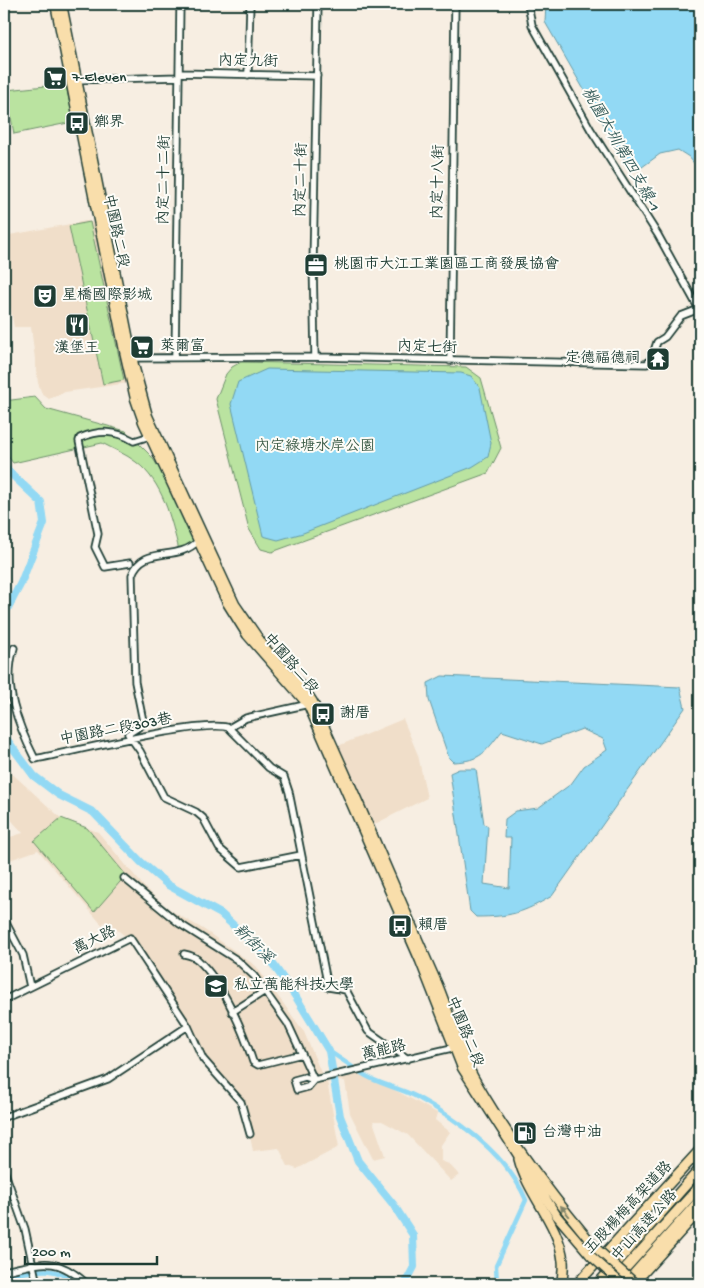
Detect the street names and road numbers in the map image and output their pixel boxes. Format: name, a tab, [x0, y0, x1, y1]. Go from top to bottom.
street label: 內定九街	[218, 52, 278, 72]
street label: 內定二十二街	[155, 135, 175, 225]
street label: 內定二十街	[292, 142, 312, 218]
street label: 內定十八街	[429, 144, 449, 220]
street label: 中園路二段	[98, 192, 132, 270]
street label: 內定七街	[397, 338, 457, 358]
street label: 中園路二段	[259, 630, 321, 698]
street label: 中園路二段303巷	[58, 710, 174, 750]
street label: 萬大路	[71, 923, 119, 959]
street label: 中園路二段	[442, 994, 486, 1070]
street label: 萬能路	[360, 1036, 408, 1065]
street label: 五股楊梅高架道路	[581, 1157, 677, 1258]
street label: 中山高速公路	[607, 1186, 682, 1265]

